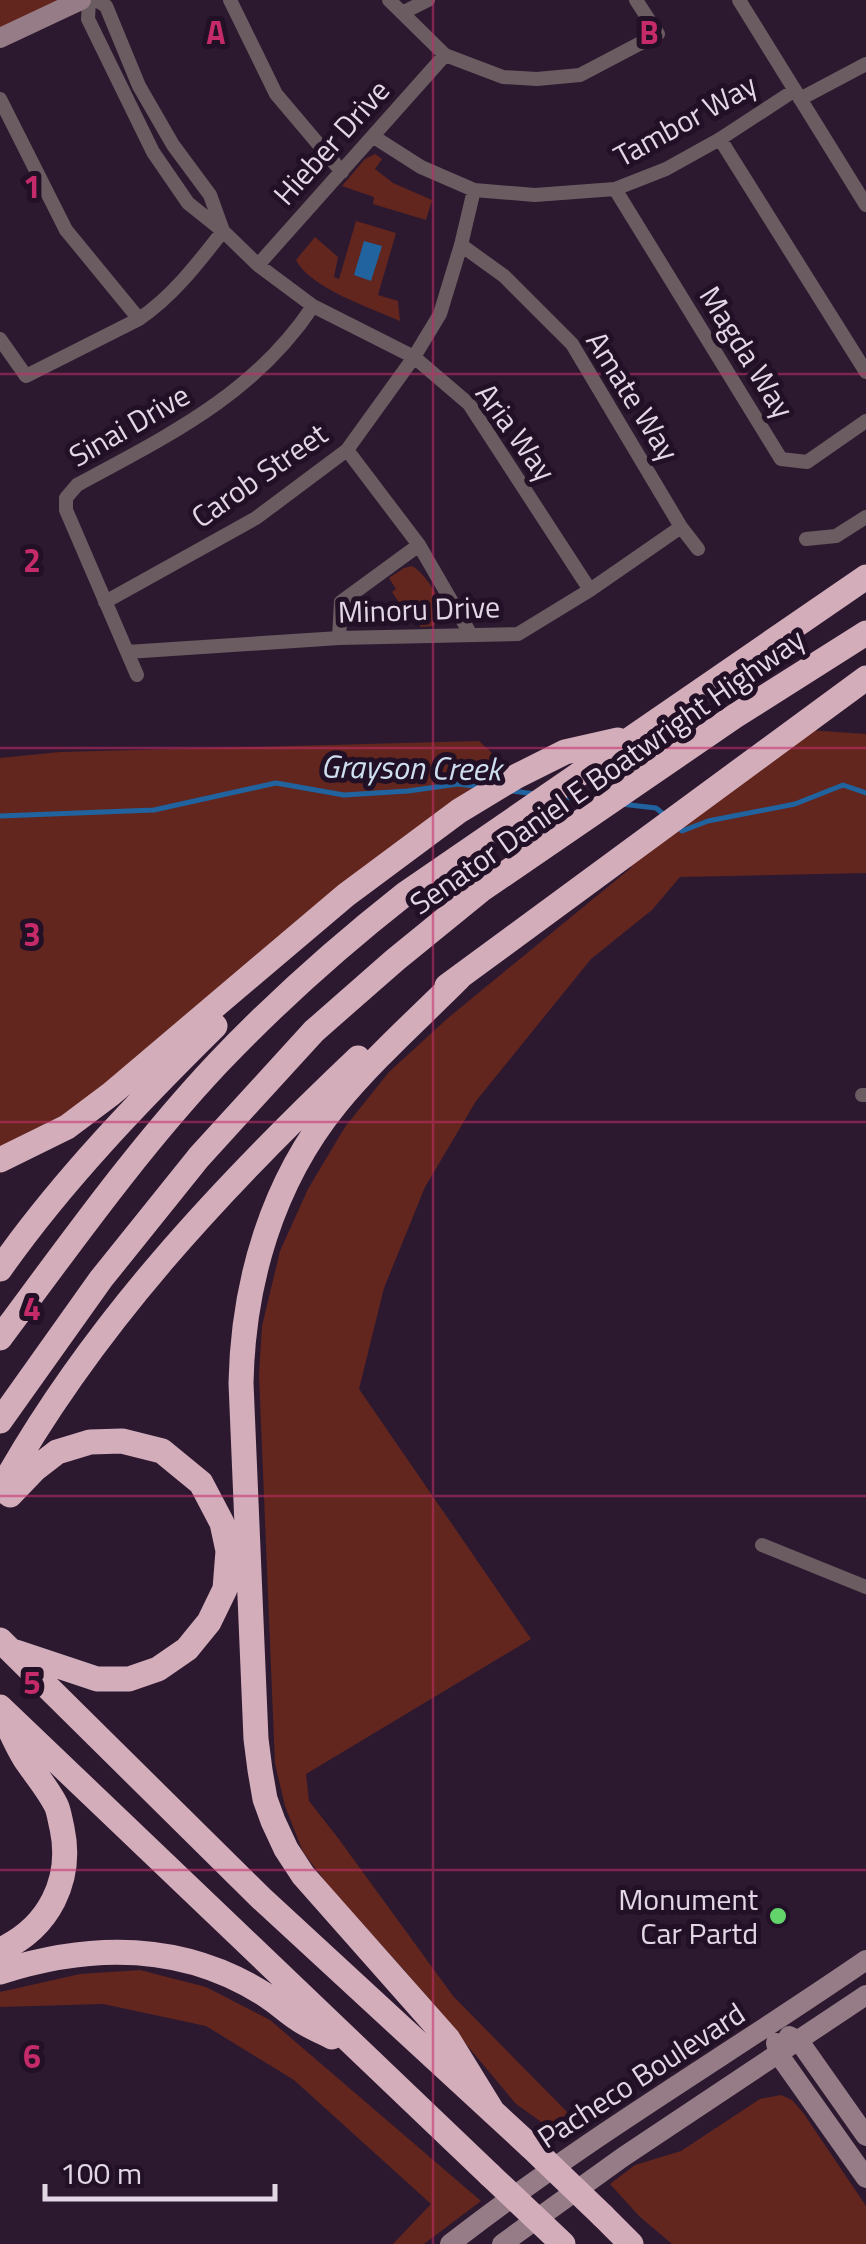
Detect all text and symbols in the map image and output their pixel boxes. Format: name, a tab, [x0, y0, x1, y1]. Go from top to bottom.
text: A	[206, 8, 226, 56]
text: B	[639, 8, 659, 56]
street label: Tambor Way	[605, 62, 765, 178]
street label: Hieber Drive	[262, 69, 400, 215]
text: 1	[23, 162, 41, 210]
street label: Magda Way	[688, 277, 806, 427]
street label: Amate Way	[575, 322, 691, 470]
street label: Sinai Drive	[60, 372, 198, 478]
street label: Aria Way	[464, 373, 568, 491]
street label: Carob Street	[182, 411, 337, 539]
text: 2	[23, 536, 41, 584]
street label: Minoru Drive	[337, 583, 501, 635]
street label: Senator Daniel E Boatwright Highway	[400, 616, 814, 926]
water label: Grayson Creek	[320, 741, 505, 793]
text: 3	[23, 910, 41, 958]
text: 4	[23, 1284, 41, 1332]
text: 5	[23, 1658, 41, 1706]
place label: Monument Car Partd	[618, 1876, 758, 1956]
marker: Monument Car Partd	[767, 1905, 789, 1927]
street label: Pacheco Boulevard	[528, 1990, 754, 2160]
text: 6	[23, 2032, 41, 2080]
scale bar	[45, 2139, 275, 2201]
text: 100 m	[60, 2150, 142, 2196]

